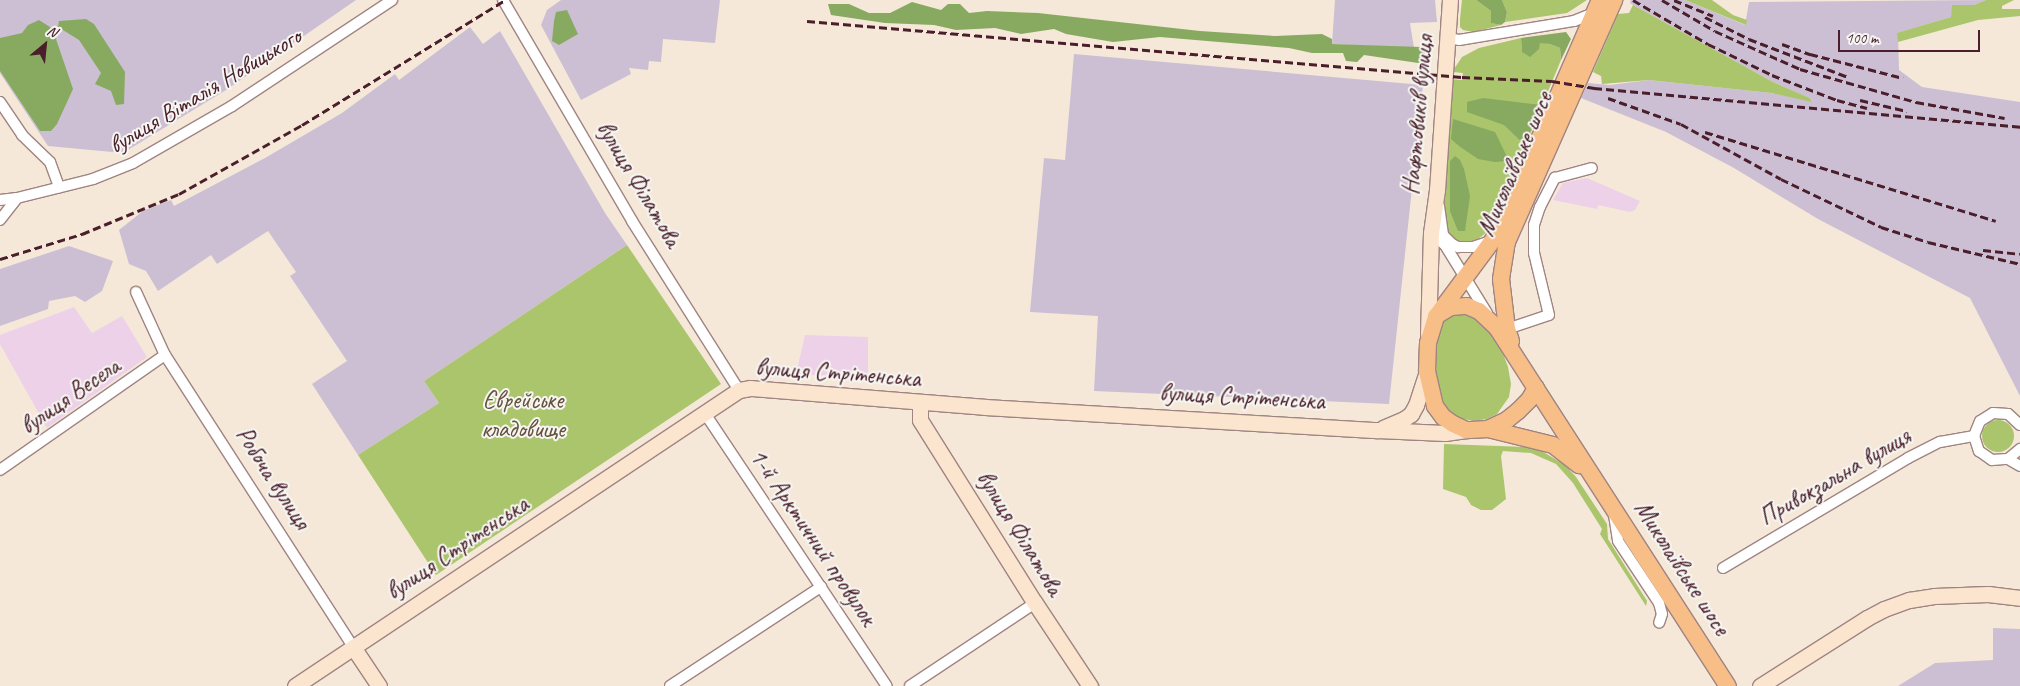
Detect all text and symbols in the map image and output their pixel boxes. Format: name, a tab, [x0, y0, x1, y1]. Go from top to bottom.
north arrow	[20, 20, 70, 70]
scale bar	[1840, 20, 1982, 52]
street label: вулиця Віталія Новицького	[102, 21, 308, 161]
text: N	[44, 22, 60, 41]
text: 100 m	[1846, 29, 1878, 48]
street label: Нафтовиків вулиця	[1396, 34, 1440, 196]
street label: Миколаївське шосе	[1471, 87, 1559, 241]
street label: вулиця Філатова	[590, 116, 688, 252]
street label: вулиця Весела	[14, 351, 126, 441]
street label: вулиця Стрітенська	[754, 352, 922, 394]
street label: вулиця Стрітенська	[1159, 378, 1325, 416]
park label: Єврейське кладовище	[481, 386, 565, 445]
street label: Привокзальна вулиця	[1753, 421, 1917, 533]
street label: Робоча вулиця	[229, 422, 317, 534]
street label: 1-й Арктичний провулок	[743, 443, 883, 631]
street label: вулиця Філатова	[970, 465, 1070, 601]
street label: вулиця Стрітенська	[380, 489, 534, 607]
street label: Миколаївське шосе	[1627, 495, 1737, 641]

